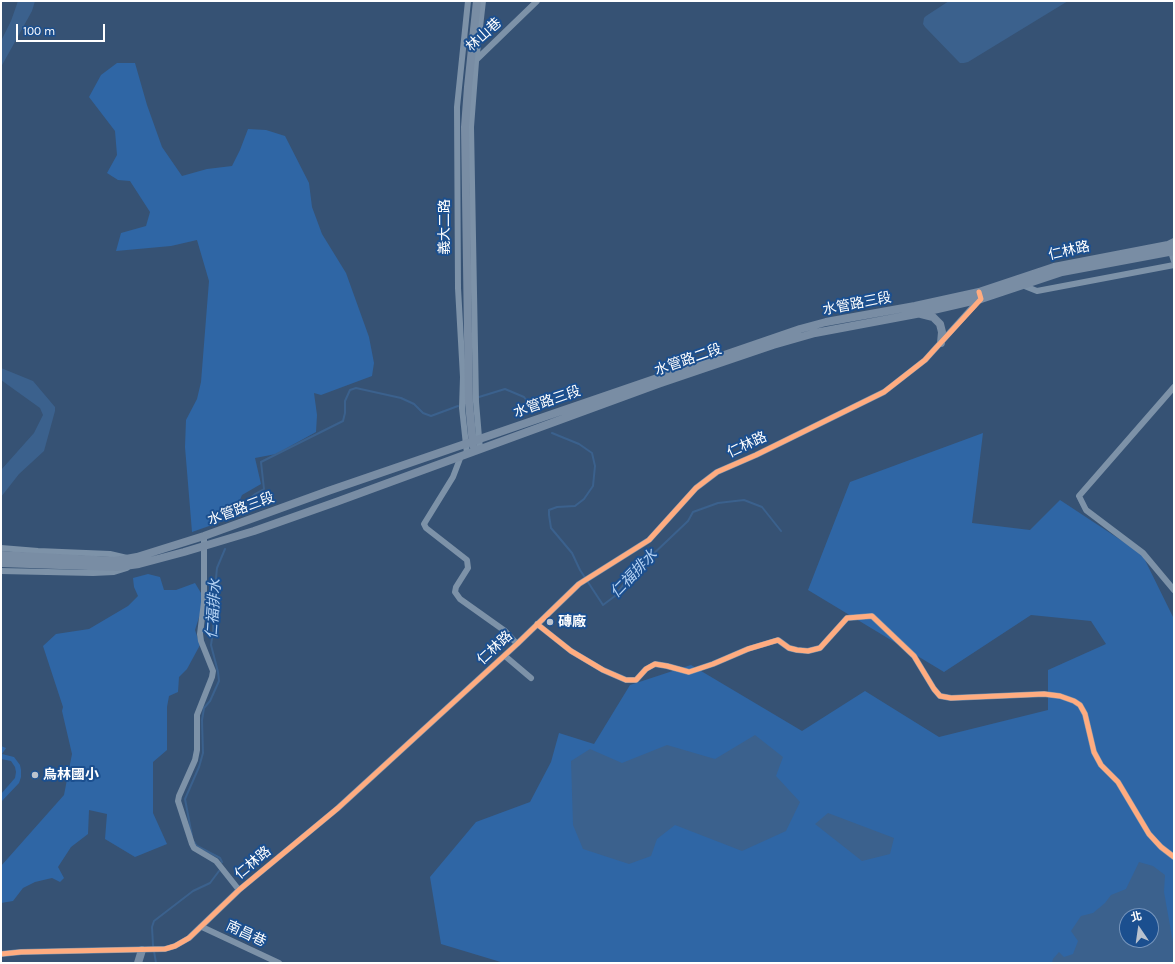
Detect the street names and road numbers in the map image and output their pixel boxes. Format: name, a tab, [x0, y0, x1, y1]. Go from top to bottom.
street label: 林山巷	[463, 15, 505, 55]
street label: 義大二路	[437, 199, 453, 255]
street label: 仁林路	[1047, 238, 1091, 264]
street label: 水管路三段	[821, 289, 893, 319]
street label: 水管路二段	[652, 341, 724, 379]
street label: 水管路三段	[511, 383, 583, 421]
street label: 仁林路	[724, 429, 770, 461]
street label: 水管路三段	[205, 489, 277, 529]
street label: 仁林路	[474, 628, 516, 668]
street label: 仁林路	[232, 843, 274, 883]
street label: 南昌巷	[223, 918, 269, 950]

